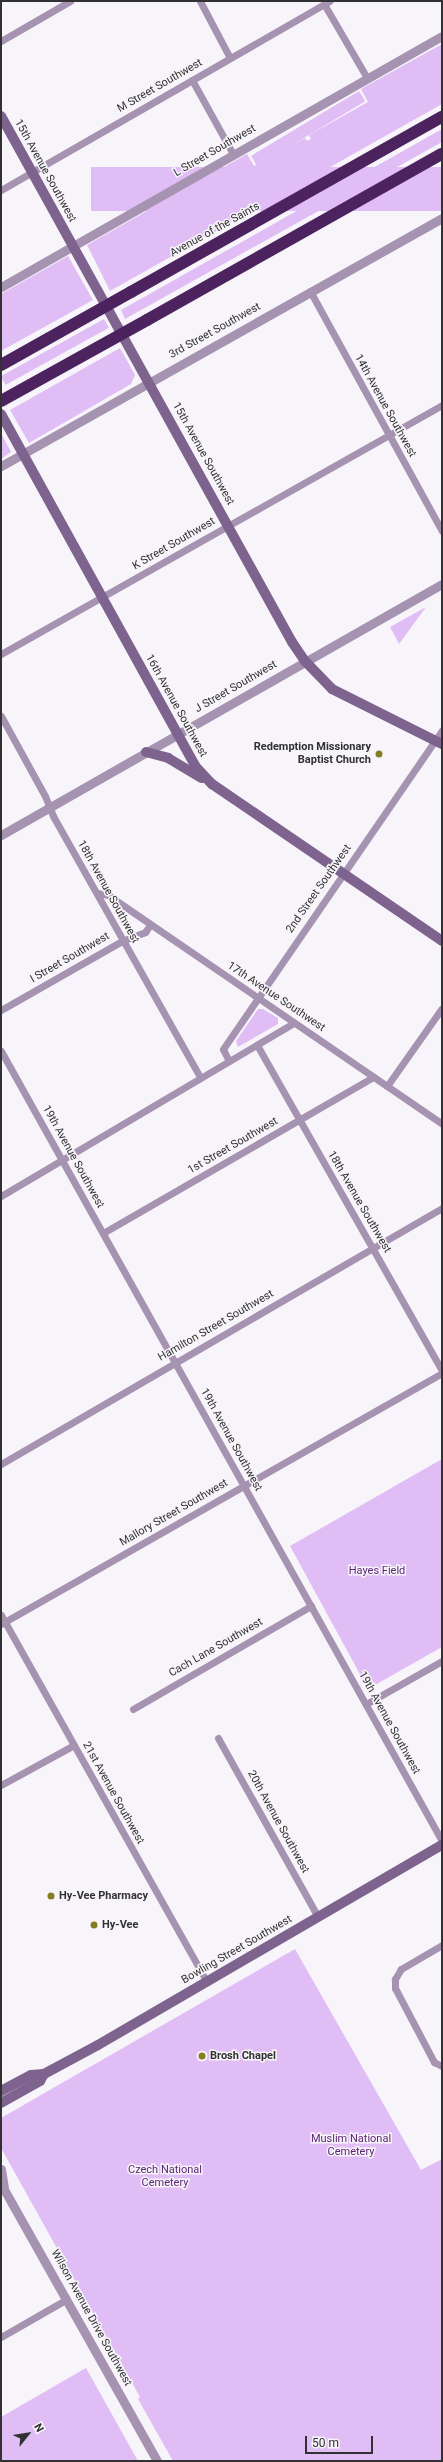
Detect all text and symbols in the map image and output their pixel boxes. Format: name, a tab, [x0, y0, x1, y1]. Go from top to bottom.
street label: M Street Southwest	[115, 56, 205, 116]
street label: 15th Avenue Southwest	[11, 117, 79, 225]
street label: L Street Southwest	[172, 122, 258, 180]
street label: Avenue of the Saints	[168, 200, 262, 260]
street label: 3rd Street Southwest	[167, 300, 263, 362]
street label: 14th Avenue Southwest	[351, 352, 419, 460]
street label: 15th Avenue Southwest	[169, 400, 237, 508]
street label: K Street Southwest	[130, 515, 218, 573]
street label: 16th Avenue Southwest	[142, 652, 210, 760]
street label: J Street Southwest	[193, 658, 279, 716]
place label: Redemption Missionary Baptist Church	[254, 741, 371, 767]
marker: Redemption Missionary Baptist Church	[374, 749, 384, 759]
street label: 18th Avenue Southwest	[74, 838, 142, 946]
street label: 2nd Street Southwest	[284, 842, 354, 936]
street label: I Street Southwest	[28, 930, 112, 986]
street label: 17th Avenue Southwest	[224, 959, 328, 1035]
street label: 19th Avenue Southwest	[39, 1103, 107, 1211]
street label: 1st Street Southwest	[186, 1115, 280, 1177]
street label: 18th Avenue Southwest	[324, 1149, 394, 1255]
street label: Hamilton Street Southwest	[156, 1288, 276, 1364]
street label: 19th Avenue Southwest	[197, 1386, 265, 1494]
street label: Mallory Street Southwest	[118, 1477, 230, 1549]
park label: Hayes Field	[349, 1564, 405, 1578]
street label: Cach Lane Southwest	[167, 1616, 265, 1680]
street label: 19th Avenue Southwest	[355, 1669, 423, 1777]
street label: 21st Avenue Southwest	[79, 1740, 147, 1846]
street label: 20th Avenue Southwest	[244, 1768, 312, 1876]
place label: Hy-Vee Pharmacy	[59, 1889, 148, 1903]
marker: Hy-Vee Pharmacy	[46, 1891, 56, 1901]
street label: Bowling Street Southwest	[179, 1913, 295, 1987]
place label: Hy-Vee	[102, 1918, 138, 1932]
marker: Hy-Vee	[89, 1920, 99, 1930]
place label: Brosh Chapel	[210, 2049, 276, 2063]
marker: Brosh Chapel	[197, 2051, 207, 2061]
park label: Muslim National Cemetery	[311, 2133, 391, 2159]
park label: Czech National Cemetery	[128, 2164, 202, 2190]
street label: Wilson Avenue Drive Southwest	[48, 2247, 134, 2389]
north arrow	[8, 2414, 48, 2454]
text: N	[31, 2421, 46, 2434]
scale bar	[307, 2428, 375, 2454]
text: 50 m	[312, 2436, 339, 2450]

